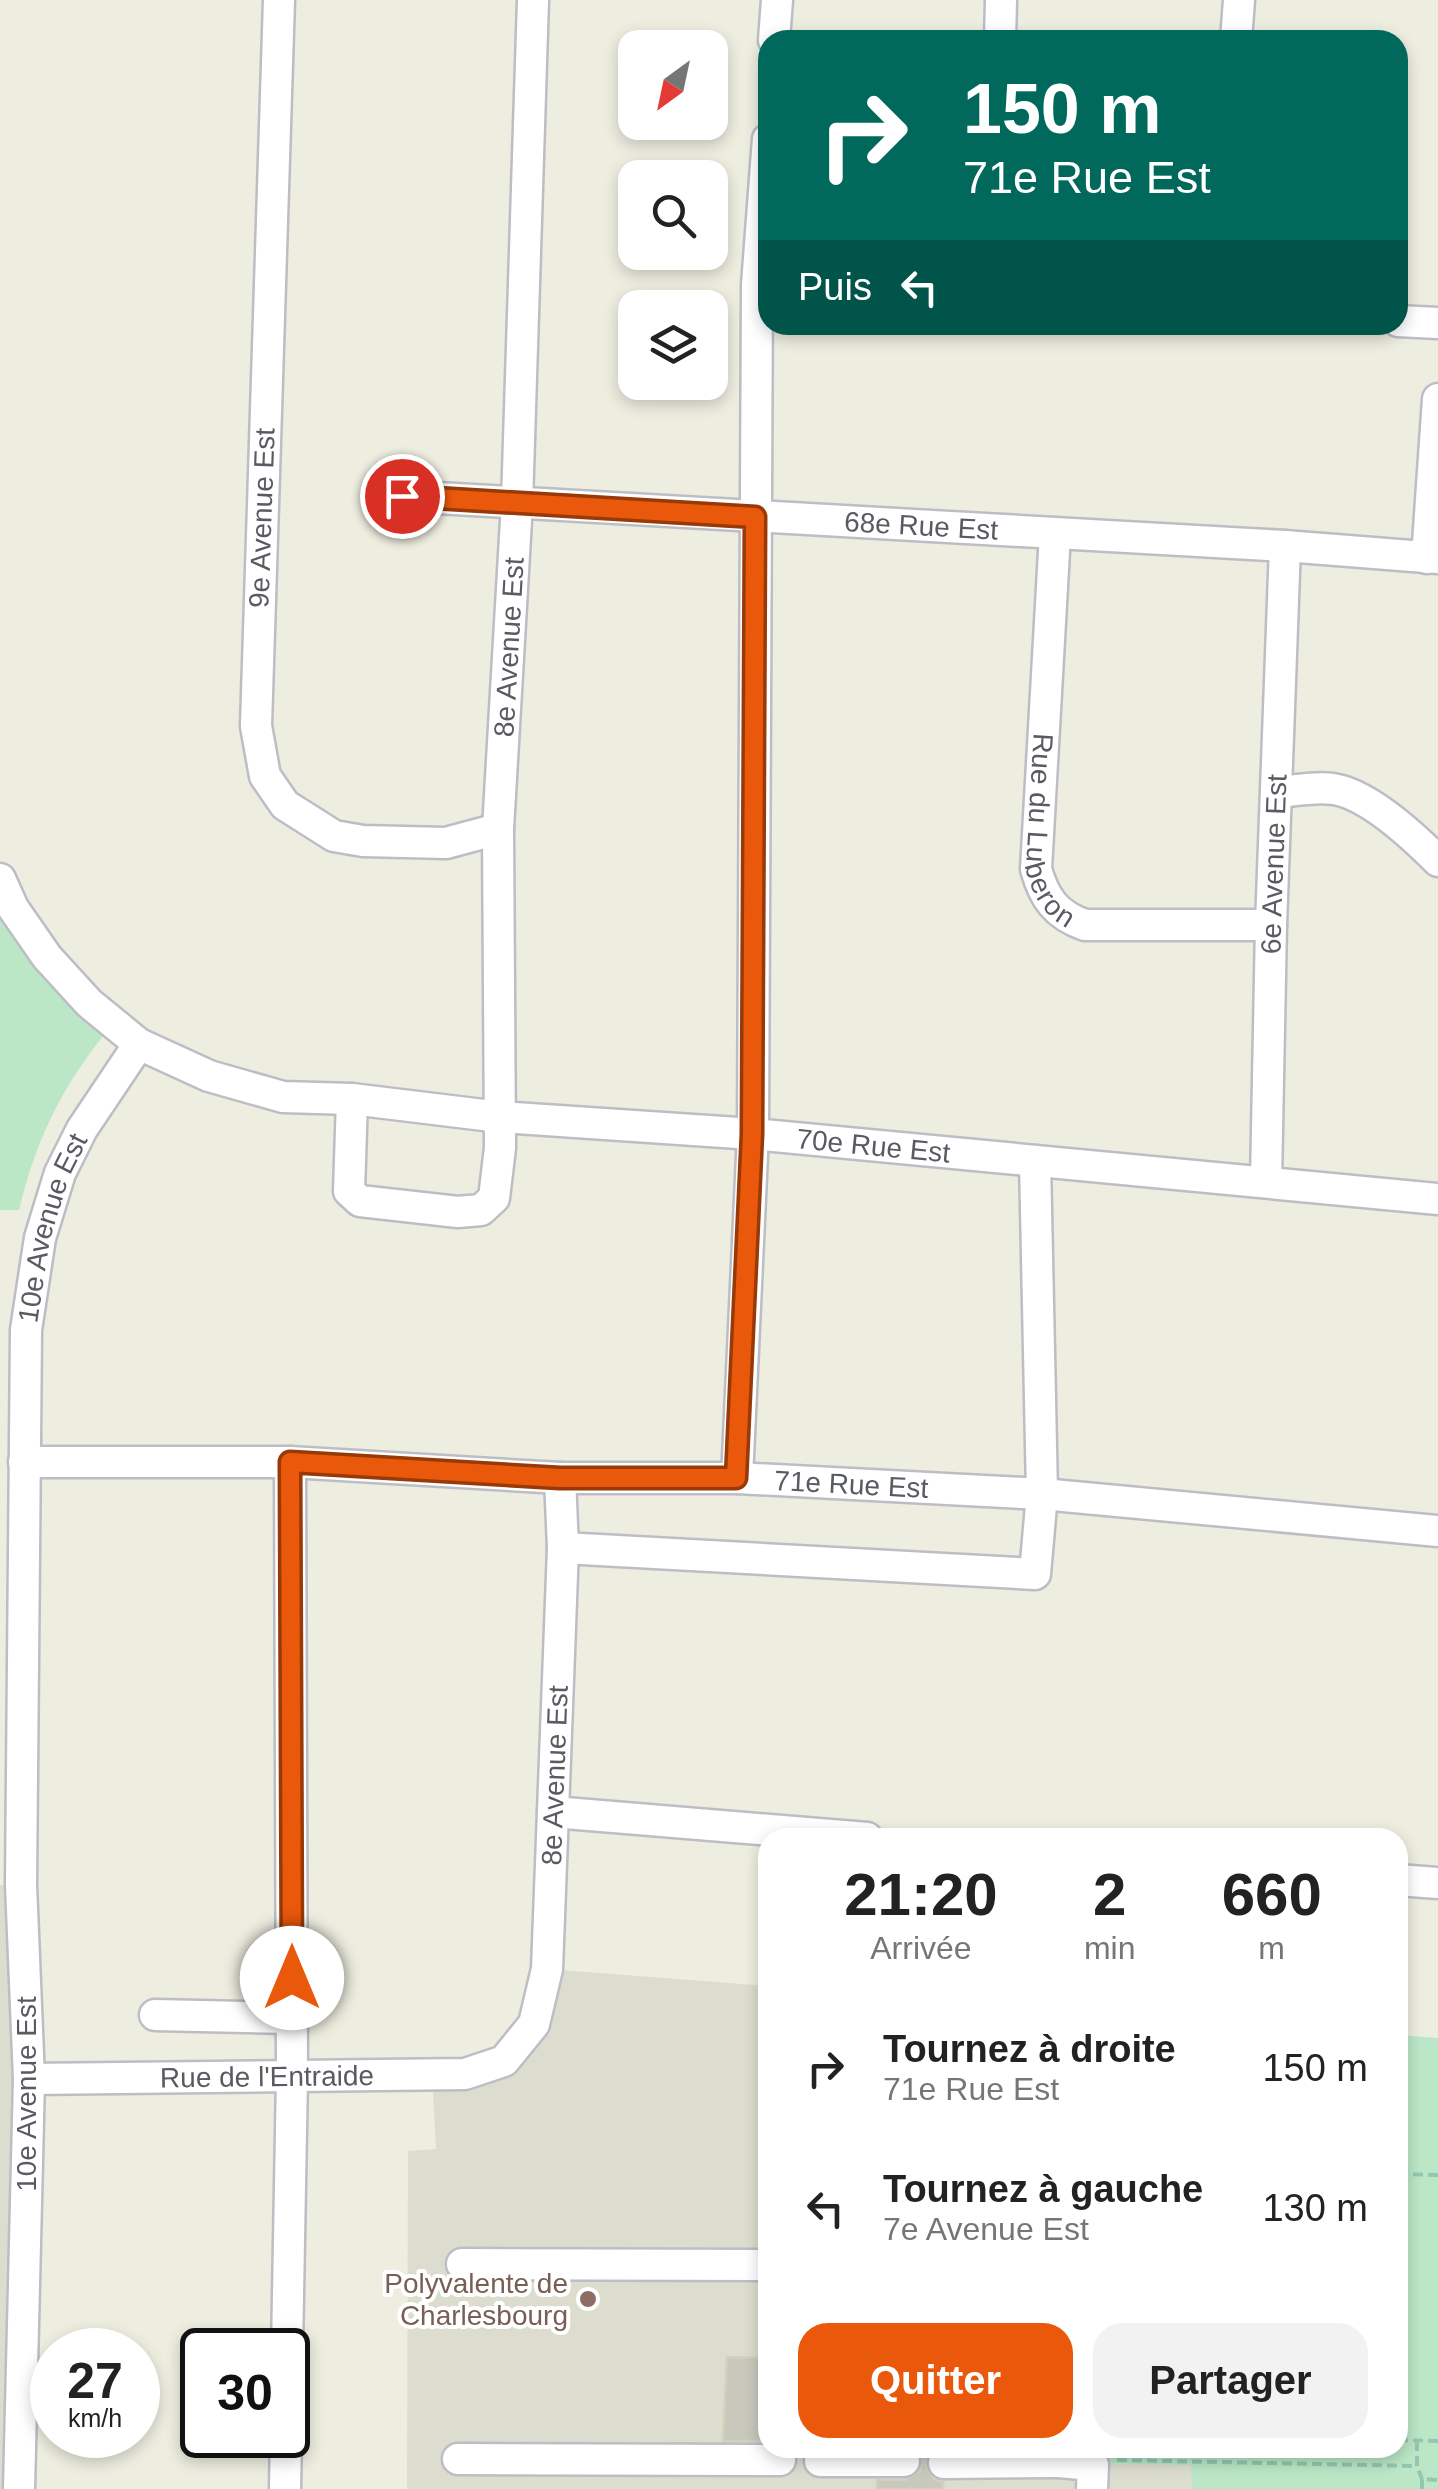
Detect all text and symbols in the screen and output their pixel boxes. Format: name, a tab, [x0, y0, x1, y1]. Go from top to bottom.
north arrow	[618, 30, 728, 140]
map controls	[618, 30, 728, 400]
icon: right	[798, 70, 928, 200]
text: 150 m	[963, 70, 1161, 148]
text: 71e Rue Est	[963, 152, 1211, 203]
button: search	[618, 160, 728, 270]
icon: left	[892, 260, 947, 315]
text: Puis	[798, 266, 872, 308]
button: layers	[618, 290, 728, 400]
street label: 9e Avenue Est	[243, 427, 281, 609]
pin	[360, 454, 445, 539]
icon: arrive	[375, 469, 430, 524]
street label: 68e Rue Est	[843, 506, 999, 545]
street label: 8e Avenue Est	[488, 556, 529, 738]
street label: Rue du Luberon	[1019, 732, 1081, 933]
street label: 6e Avenue Est	[1255, 773, 1292, 954]
street label: 70e Rue Est	[795, 1123, 952, 1168]
street label: 10e Avenue Est	[12, 1128, 93, 1325]
street label: 71e Rue Est	[774, 1464, 929, 1504]
street label: 8e Avenue Est	[535, 1685, 573, 1866]
text: 21:20	[844, 1861, 998, 1928]
text: 2	[1093, 1861, 1126, 1928]
text: 660	[1222, 1861, 1322, 1928]
position arrow	[240, 1926, 344, 2030]
text: Arrivée	[870, 1930, 972, 1966]
text: min	[1084, 1930, 1135, 1966]
text: m	[1258, 1930, 1285, 1966]
street label: 10e Avenue Est	[11, 1996, 42, 2192]
text: Tournez à droite	[883, 2028, 1176, 2070]
icon: right	[798, 2041, 853, 2096]
text: 150 m	[1262, 2047, 1368, 2089]
street label: Rue de l'Entraide	[160, 2060, 374, 2093]
text: 71e Rue Est	[883, 2071, 1059, 2107]
text: Tournez à gauche	[883, 2168, 1203, 2210]
icon: left	[798, 2181, 853, 2236]
text: 130 m	[1262, 2187, 1368, 2229]
text: 7e Avenue Est	[883, 2211, 1089, 2247]
place label: Polyvalente de Charlesbourg	[384, 2268, 568, 2331]
marker: Polyvalente de Charlesbourg	[577, 2288, 599, 2310]
button: Quitter	[798, 2323, 1073, 2438]
button: Partager	[1093, 2323, 1368, 2438]
speed limit sign: 30	[180, 2328, 310, 2458]
text: 27	[67, 2353, 123, 2409]
text: km/h	[68, 2404, 122, 2432]

